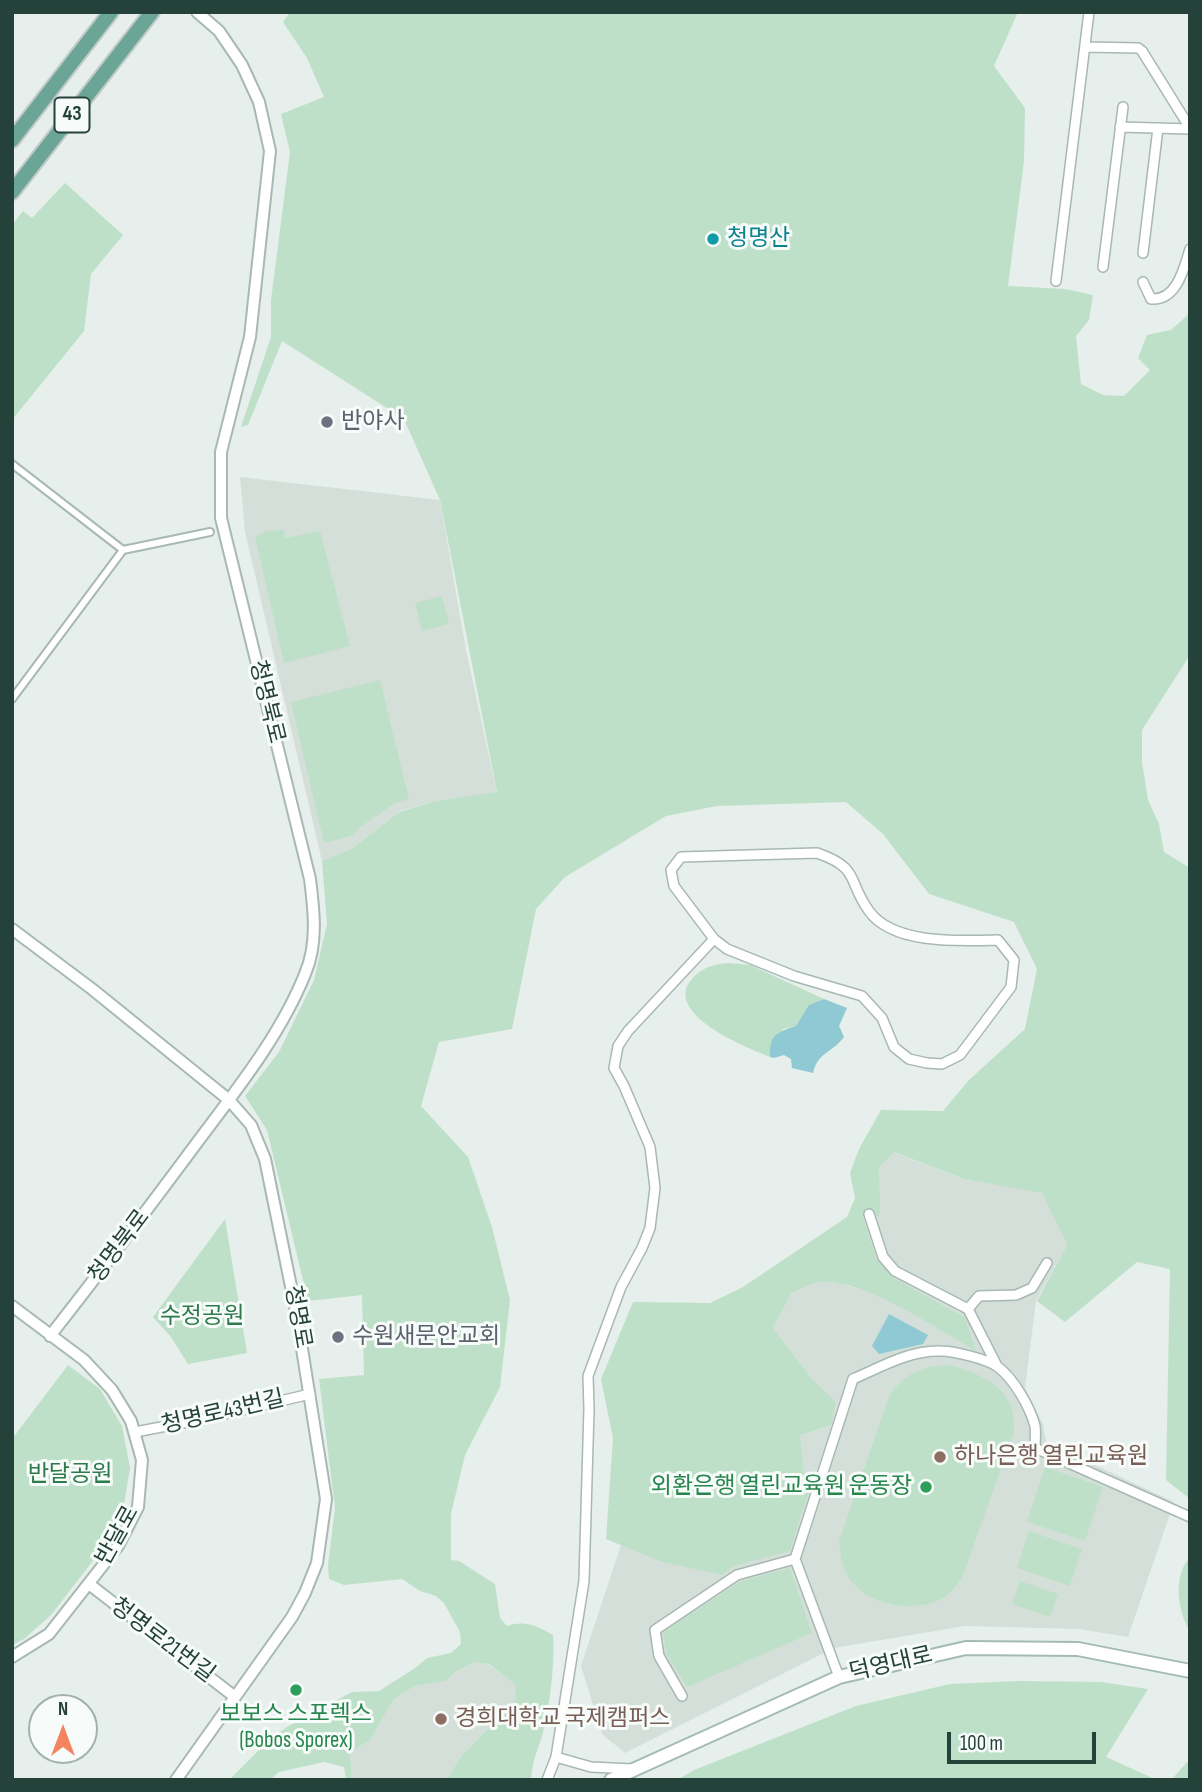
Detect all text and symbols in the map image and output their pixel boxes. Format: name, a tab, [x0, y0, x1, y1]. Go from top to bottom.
road number: 43	[55, 97, 90, 132]
place label: 청명산	[727, 225, 790, 253]
marker: 청명산	[705, 231, 721, 247]
place label: 반야사	[341, 408, 404, 436]
marker: 반야사	[319, 414, 335, 430]
street label: 청명북로	[242, 658, 290, 746]
street label: 청명북로	[84, 1205, 156, 1289]
street label: 청명로	[278, 1283, 316, 1351]
park label: 수정공원	[160, 1303, 244, 1331]
place label: 수원새문안교회	[352, 1323, 500, 1351]
marker: 수원새문안교회	[330, 1329, 346, 1345]
street label: 청명로43번길	[159, 1385, 287, 1441]
place label: 하나은행 열린교육원	[954, 1443, 1148, 1471]
marker: 하나은행 열린교육원	[932, 1449, 948, 1465]
park label: 반달공원	[28, 1461, 112, 1489]
place label: 외환은행 열린교육원 운동장	[651, 1473, 912, 1501]
marker: 외환은행 열린교육원 운동장	[918, 1479, 934, 1495]
street label: 반달로	[91, 1502, 145, 1570]
street label: 청명로21번길	[104, 1593, 220, 1689]
street label: 덕영대로	[847, 1642, 935, 1688]
marker: 보보스 스포렉스 (Bobos Sporex)	[288, 1682, 304, 1698]
north arrow	[28, 1694, 98, 1764]
text: N	[58, 1698, 68, 1721]
place label: 보보스 스포렉스 (Bobos Sporex)	[220, 1701, 372, 1755]
place label: 경희대학교 국제캠퍼스	[455, 1705, 670, 1733]
marker: 경희대학교 국제캠퍼스	[433, 1711, 449, 1727]
scale bar	[950, 1718, 1099, 1762]
text: 100 m	[960, 1731, 1003, 1756]

